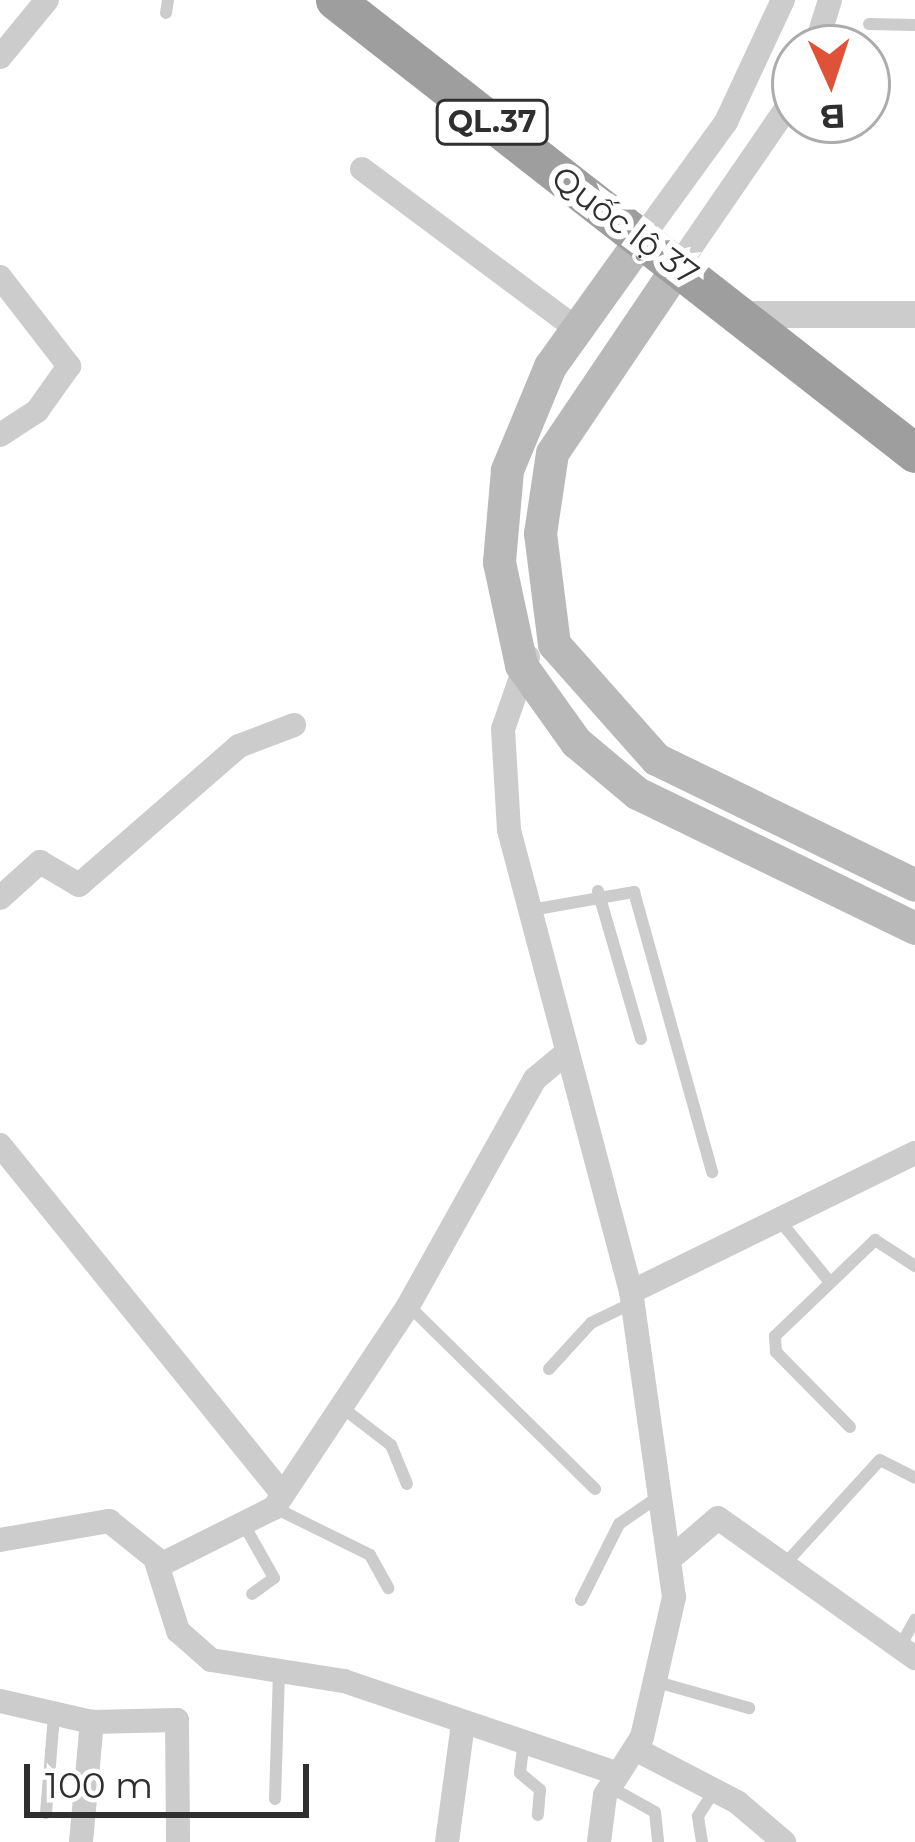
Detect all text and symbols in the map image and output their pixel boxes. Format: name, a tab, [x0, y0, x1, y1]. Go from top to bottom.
north arrow	[771, 24, 891, 144]
text: B	[819, 96, 846, 138]
road number: QL.37	[435, 98, 549, 146]
street label: Quốc lộ 37	[544, 158, 706, 294]
scale bar	[30, 1740, 315, 1814]
text: 100 m	[45, 1763, 153, 1807]

